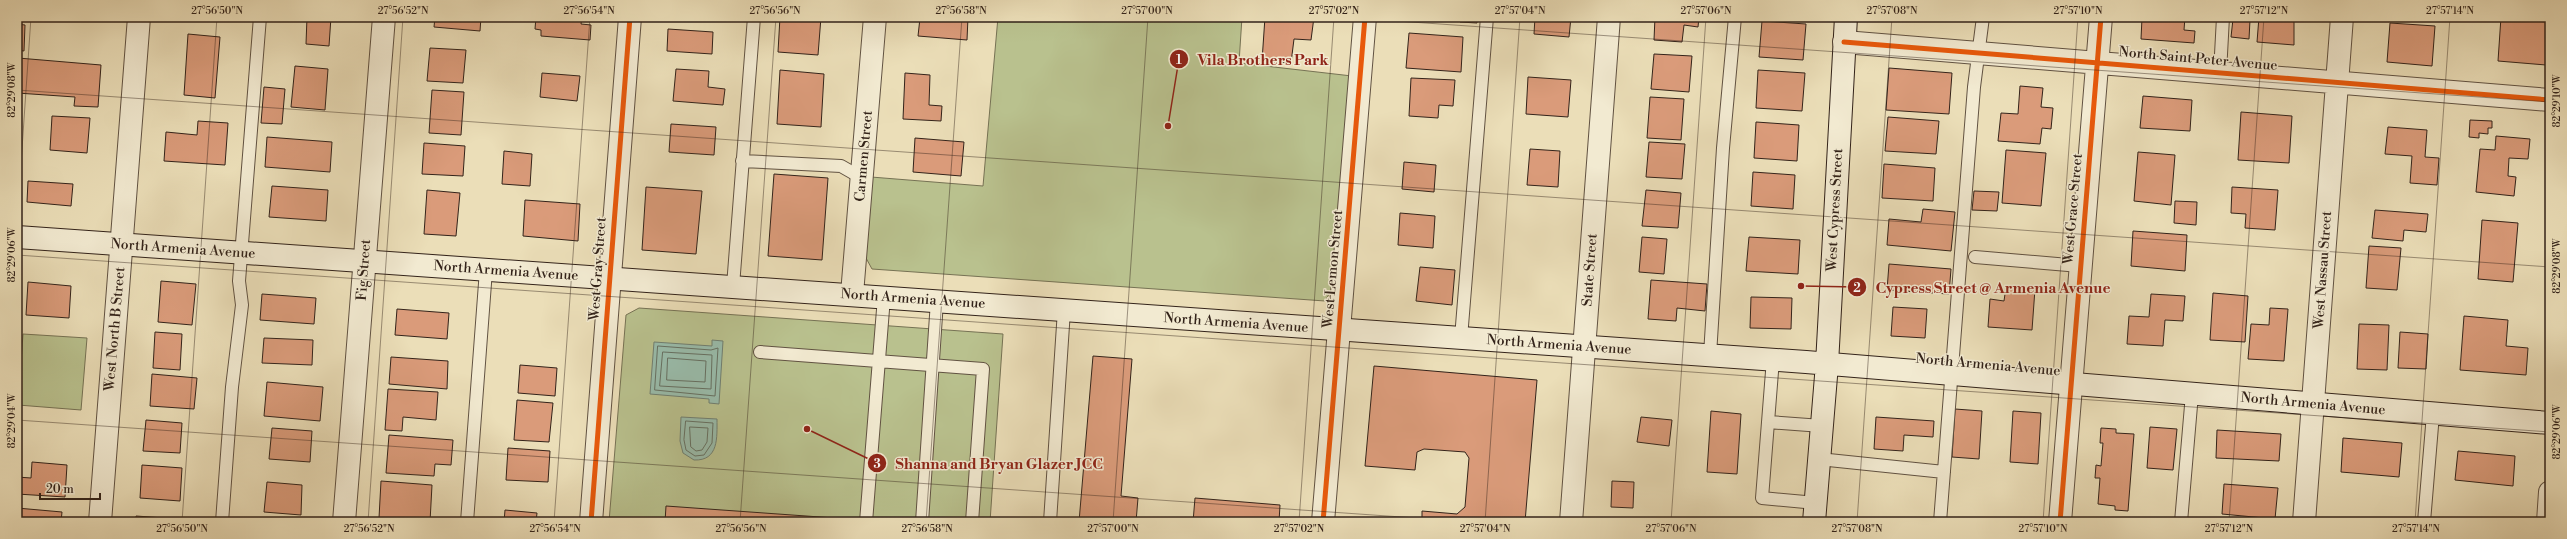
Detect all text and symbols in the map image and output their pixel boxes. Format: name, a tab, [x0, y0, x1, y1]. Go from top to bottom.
text: 27°56'50"N	[191, 5, 243, 17]
text: 27°56'52"N	[378, 5, 429, 17]
text: 27°56'54"N	[563, 5, 615, 17]
text: 27°56'56"N	[749, 5, 801, 17]
text: 27°56'58"N	[935, 5, 987, 17]
text: 27°57'00"N	[1121, 5, 1173, 17]
text: 27°57'02"N	[1309, 5, 1360, 17]
text: 27°57'04"N	[1495, 5, 1546, 17]
text: 27°57'06"N	[1681, 5, 1732, 17]
text: 27°57'08"N	[1867, 5, 1918, 17]
text: 27°57'10"N	[2054, 5, 2103, 17]
text: 27°57'12"N	[2240, 5, 2289, 17]
text: 27°57'14"N	[2426, 5, 2475, 17]
street label: North Saint Peter Avenue	[2118, 43, 2278, 75]
callout: Vila Brothers Park	[1169, 46, 1337, 73]
text: Vila Brothers Park	[1196, 51, 1329, 70]
text: 1	[1176, 53, 1182, 68]
text: 82°29'08"W	[6, 61, 18, 118]
text: 82°29'10"W	[2551, 74, 2563, 128]
street label: Carmen Street	[851, 110, 877, 202]
street label: West Cypress Street	[1823, 148, 1847, 273]
street label: West Grace Street	[2059, 153, 2087, 266]
street label: West Lemon Street	[1319, 209, 1347, 330]
street label: West Nassau Street	[2310, 210, 2336, 331]
street label: West Gray Street	[585, 216, 611, 322]
text: 82°29'06"W	[6, 226, 18, 283]
street label: State Street	[1578, 233, 1602, 307]
street label: North Armenia Avenue	[110, 235, 256, 263]
text: 82°29'08"W	[2551, 237, 2563, 294]
street label: Fig Street	[353, 238, 375, 301]
street label: North Armenia Avenue	[433, 257, 579, 285]
street label: West North B Street	[101, 266, 129, 393]
callout: Cypress Street @ Armenia Avenue	[1847, 274, 2119, 301]
text: Cypress Street @ Armenia Avenue	[1875, 279, 2111, 298]
text: 2	[1853, 281, 1861, 296]
street label: North Armenia Avenue	[840, 285, 986, 313]
street label: North Armenia Avenue	[1163, 309, 1309, 337]
street label: North Armenia Avenue	[1486, 331, 1632, 359]
street label: North Armenia Avenue	[1915, 350, 2061, 380]
street label: North Armenia Avenue	[2240, 389, 2386, 419]
text: 82°29'04"W	[6, 393, 18, 449]
text: 82°29'06"W	[2551, 403, 2563, 460]
callout: Shanna and Bryan Glazer JCC	[867, 450, 1111, 477]
text: Shanna and Bryan Glazer JCC	[895, 455, 1103, 474]
text: 3	[873, 457, 881, 472]
scale bar	[40, 475, 100, 501]
text: 20 m	[46, 482, 74, 497]
text: 27°56'50"N	[156, 523, 208, 535]
text: 27°56'52"N	[344, 523, 395, 535]
text: 27°56'54"N	[529, 523, 581, 535]
text: 27°56'56"N	[715, 523, 767, 535]
text: 27°56'58"N	[901, 523, 953, 535]
text: 27°57'00"N	[1087, 523, 1139, 535]
text: 27°57'02"N	[1274, 523, 1325, 535]
text: 27°57'04"N	[1460, 523, 1511, 535]
text: 27°57'06"N	[1646, 523, 1697, 535]
text: 27°57'08"N	[1832, 523, 1883, 535]
text: 27°57'10"N	[2019, 523, 2068, 535]
text: 27°57'12"N	[2205, 523, 2254, 535]
text: 27°57'14"N	[2392, 523, 2441, 535]

